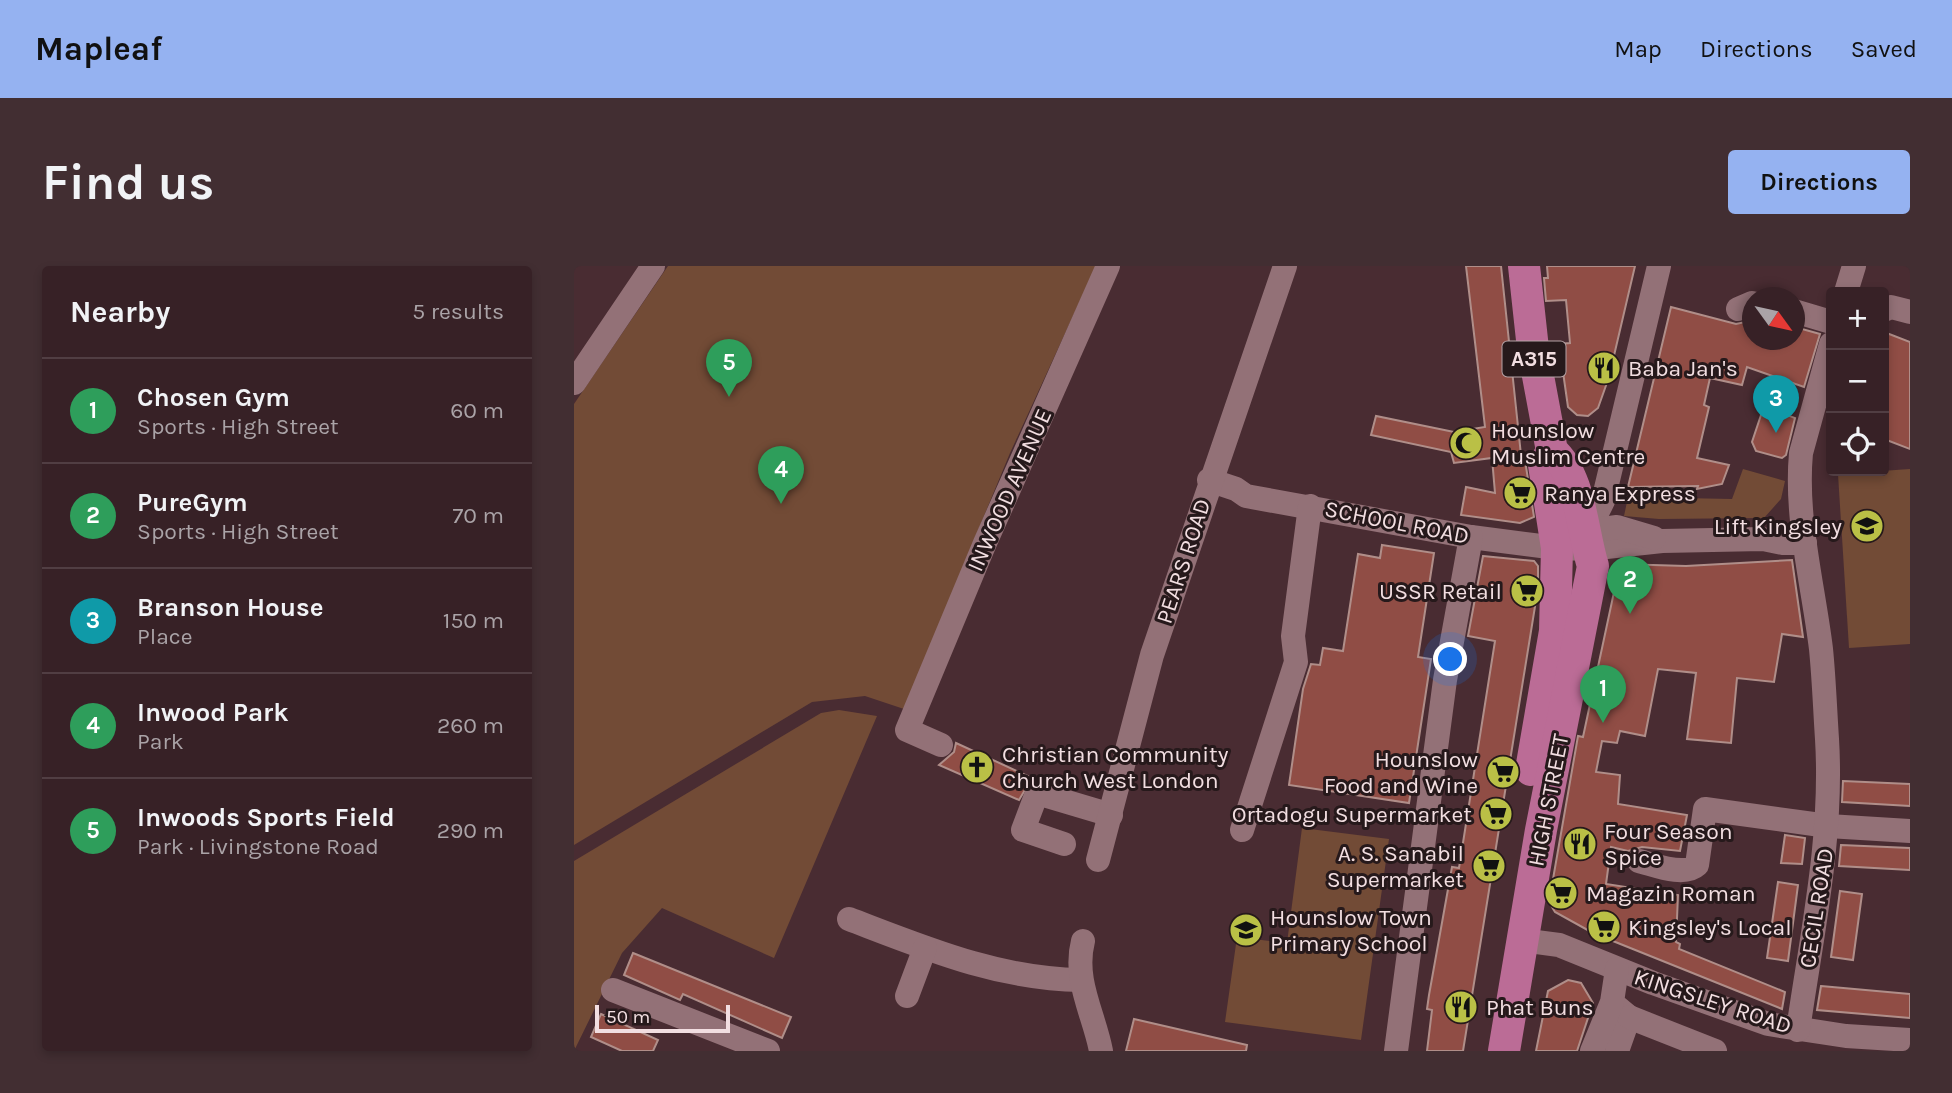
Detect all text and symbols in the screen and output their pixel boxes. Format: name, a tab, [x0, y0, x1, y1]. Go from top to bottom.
text: Mapleaf	[35, 30, 162, 68]
text: Map	[1614, 35, 1662, 63]
text: Directions	[1700, 35, 1813, 63]
text: Saved	[1851, 35, 1917, 63]
button: Directions	[1728, 150, 1910, 214]
text: Find us	[42, 154, 214, 211]
north arrow	[1742, 287, 1805, 350]
map controls	[1826, 287, 1889, 476]
button: +	[1826, 287, 1889, 350]
text: Nearby	[70, 294, 170, 330]
text: 5 results	[412, 298, 504, 325]
pin: 5	[706, 339, 752, 397]
road number: A315	[1502, 342, 1566, 376]
restaurant icon: Baba Jan's	[1585, 349, 1623, 387]
button: −	[1826, 350, 1889, 413]
place label: Baba Jan's	[1628, 355, 1738, 382]
pin: 3	[1753, 375, 1799, 433]
text: Chosen Gym	[137, 382, 290, 413]
text: 1	[89, 397, 97, 424]
text: 60 m	[450, 397, 504, 424]
street label: INWOOD AVENUE	[961, 405, 1057, 576]
text: Sports · High Street	[137, 413, 339, 440]
button: locate	[1826, 413, 1889, 476]
place label: Hounslow Muslim Centre	[1491, 417, 1645, 470]
mosque icon: Hounslow Muslim Centre	[1447, 424, 1485, 462]
pin: 4	[758, 446, 804, 504]
supermarket icon: Ranya Express	[1501, 474, 1539, 512]
place label: Ranya Express	[1544, 480, 1696, 507]
text: PureGym	[137, 487, 248, 518]
street label: PEARS ROAD	[1151, 495, 1216, 627]
street label: SCHOOL ROAD	[1322, 495, 1471, 550]
text: 2	[86, 502, 100, 529]
text: 70 m	[453, 502, 504, 529]
school or university icon: Lift Kingsley	[1848, 507, 1886, 545]
place label: Lift Kingsley	[1714, 513, 1842, 540]
text: Sports · High Street	[137, 518, 339, 545]
pin: 2	[1607, 556, 1653, 614]
supermarket icon: USSR Retail	[1508, 572, 1546, 610]
place label: USSR Retail	[1379, 578, 1502, 605]
text: Branson House	[137, 592, 324, 623]
text: 3	[86, 607, 100, 634]
text: 150 m	[443, 607, 504, 634]
text: Place	[137, 623, 193, 650]
your location	[1433, 642, 1467, 676]
pin: 1	[1580, 665, 1626, 723]
text: Inwood Park	[137, 697, 289, 728]
text: 4	[86, 712, 100, 739]
text: 260 m	[437, 712, 504, 739]
text: Park	[137, 728, 184, 755]
street label: HIGH STREET	[1522, 731, 1575, 869]
place label: Christian Community Church West London	[1002, 741, 1229, 794]
place label: Hounslow Food and Wine	[1324, 746, 1478, 799]
church icon: Christian Community Church West London	[958, 748, 996, 786]
supermarket icon: Hounslow Food and Wine	[1484, 753, 1522, 791]
supermarket icon: Ortadogu Supermarket	[1477, 795, 1515, 833]
place label: Ortadogu Supermarket	[1232, 801, 1472, 828]
text: Inwoods Sports Field	[137, 802, 395, 833]
text: 5	[86, 817, 100, 844]
text: 290 m	[437, 817, 504, 844]
place label: Four Season Spice	[1604, 818, 1733, 871]
restaurant icon: Four Season Spice	[1561, 825, 1599, 863]
text: Park · Livingstone Road	[137, 833, 379, 860]
place label: A. S. Sanabil Supermarket	[1327, 840, 1464, 893]
street label: CECIL ROAD	[1794, 846, 1839, 970]
supermarket icon: A. S. Sanabil Supermarket	[1470, 847, 1508, 885]
supermarket icon: Magazin Roman	[1542, 874, 1580, 912]
place label: Magazin Roman	[1586, 880, 1756, 907]
place label: Hounslow Town Primary School	[1270, 904, 1432, 957]
supermarket icon: Kingsley's Local	[1585, 908, 1623, 946]
school or university icon: Hounslow Town Primary School	[1227, 911, 1265, 949]
place label: Kingsley's Local	[1628, 914, 1792, 941]
street label: KINGSLEY ROAD	[1631, 963, 1795, 1040]
restaurant icon: Phat Buns	[1442, 988, 1480, 1026]
place label: Phat Buns	[1486, 994, 1594, 1021]
scale bar	[595, 1002, 730, 1034]
text: 50 m	[606, 1006, 650, 1028]

